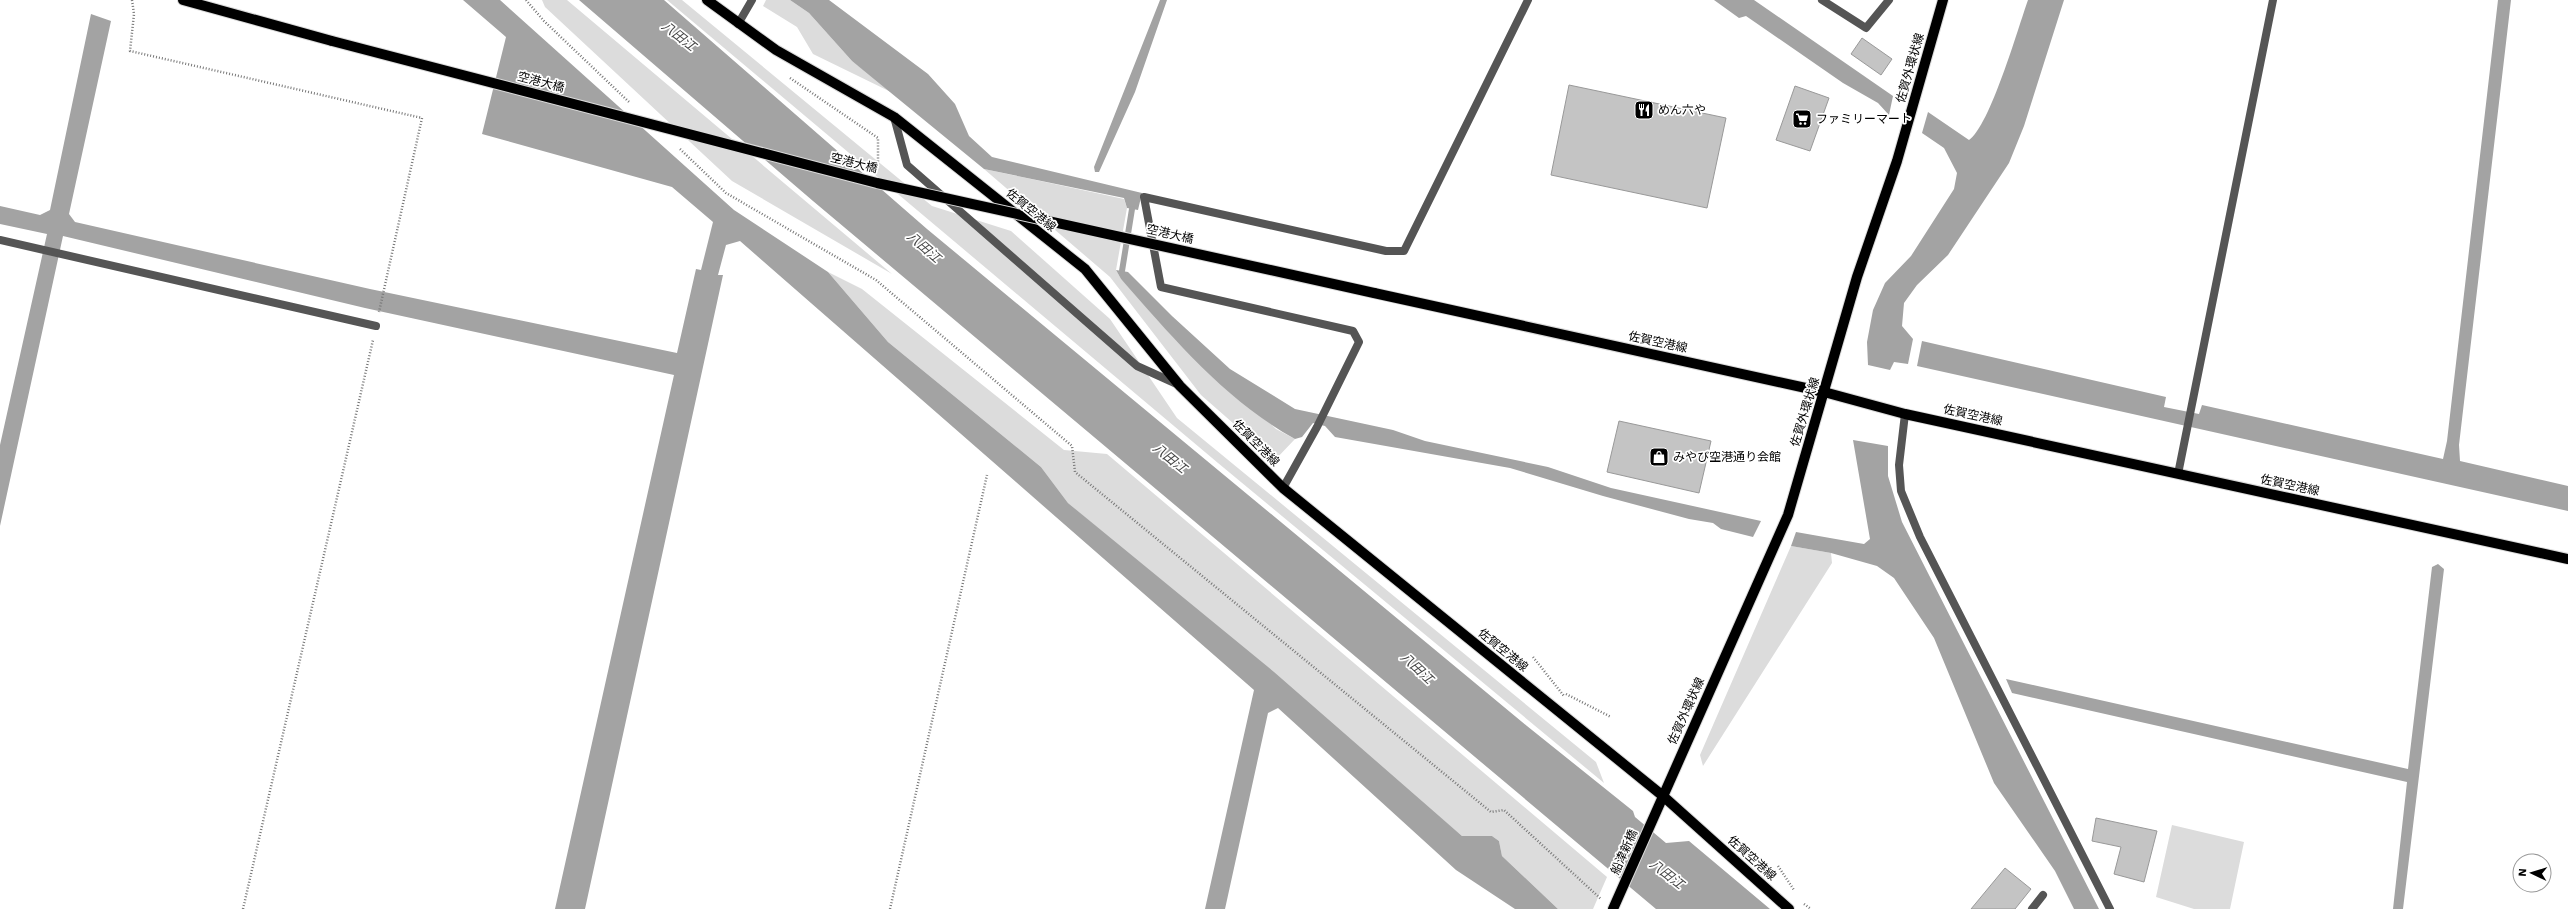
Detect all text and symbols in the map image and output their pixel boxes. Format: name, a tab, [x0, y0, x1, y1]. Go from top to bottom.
water label: 八田江	[659, 18, 701, 55]
street label: 佐賀外環状線	[1893, 31, 1927, 105]
street label: 空港大橋	[516, 69, 566, 95]
restaurant icon: めん六や	[1633, 99, 1655, 121]
place label: めん六や	[1658, 103, 1706, 117]
supermarket icon: ファミリーマート	[1791, 108, 1813, 130]
place label: ファミリーマート	[1816, 112, 1912, 126]
street label: 空港大橋	[829, 150, 879, 176]
street label: 佐賀空港線	[1003, 186, 1059, 234]
street label: 空港大橋	[1145, 222, 1195, 246]
water label: 八田江	[904, 229, 945, 267]
street label: 佐賀空港線	[1627, 329, 1689, 355]
street label: 佐賀外環状線	[1788, 376, 1822, 448]
street label: 佐賀空港線	[1942, 402, 2004, 428]
street label: 佐賀空港線	[1230, 417, 1282, 469]
water label: 八田江	[1150, 440, 1191, 477]
shop icon: みやび空港通り会館	[1648, 446, 1670, 468]
place label: みやび空港通り会館	[1673, 450, 1781, 464]
street label: 佐賀空港線	[2259, 472, 2321, 498]
street label: 佐賀空港線	[1475, 626, 1531, 674]
water label: 八田江	[1398, 649, 1438, 688]
street label: 佐賀外環状線	[1665, 675, 1707, 747]
street label: 船津新橋	[1608, 827, 1640, 877]
street label: 佐賀空港線	[1725, 833, 1779, 883]
north arrow	[2512, 853, 2552, 893]
water label: 八田江	[1647, 856, 1689, 893]
text: N	[2516, 868, 2529, 877]

